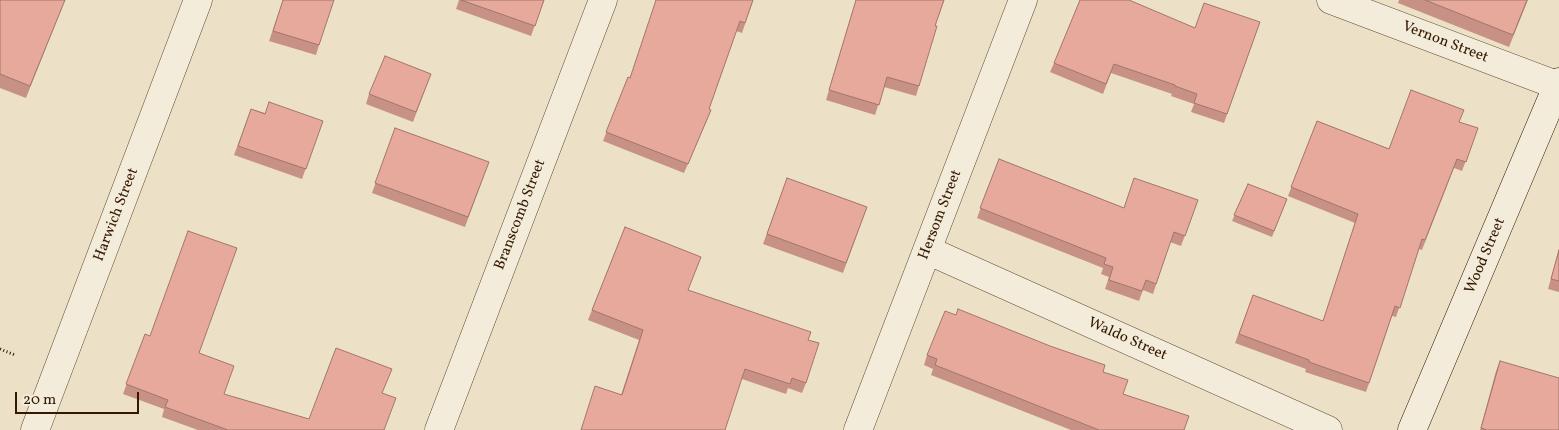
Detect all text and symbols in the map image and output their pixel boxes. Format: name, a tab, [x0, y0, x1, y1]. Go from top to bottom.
street label: Vernon Street	[1400, 18, 1490, 68]
street label: Branscomb Street	[492, 157, 550, 273]
street label: Harwich Street	[91, 166, 143, 264]
street label: Hersom Street	[916, 168, 966, 262]
street label: Wood Street	[1462, 215, 1510, 297]
street label: Waldo Street	[1085, 315, 1169, 365]
scale bar	[18, 382, 141, 414]
text: 20 m	[23, 390, 56, 411]

